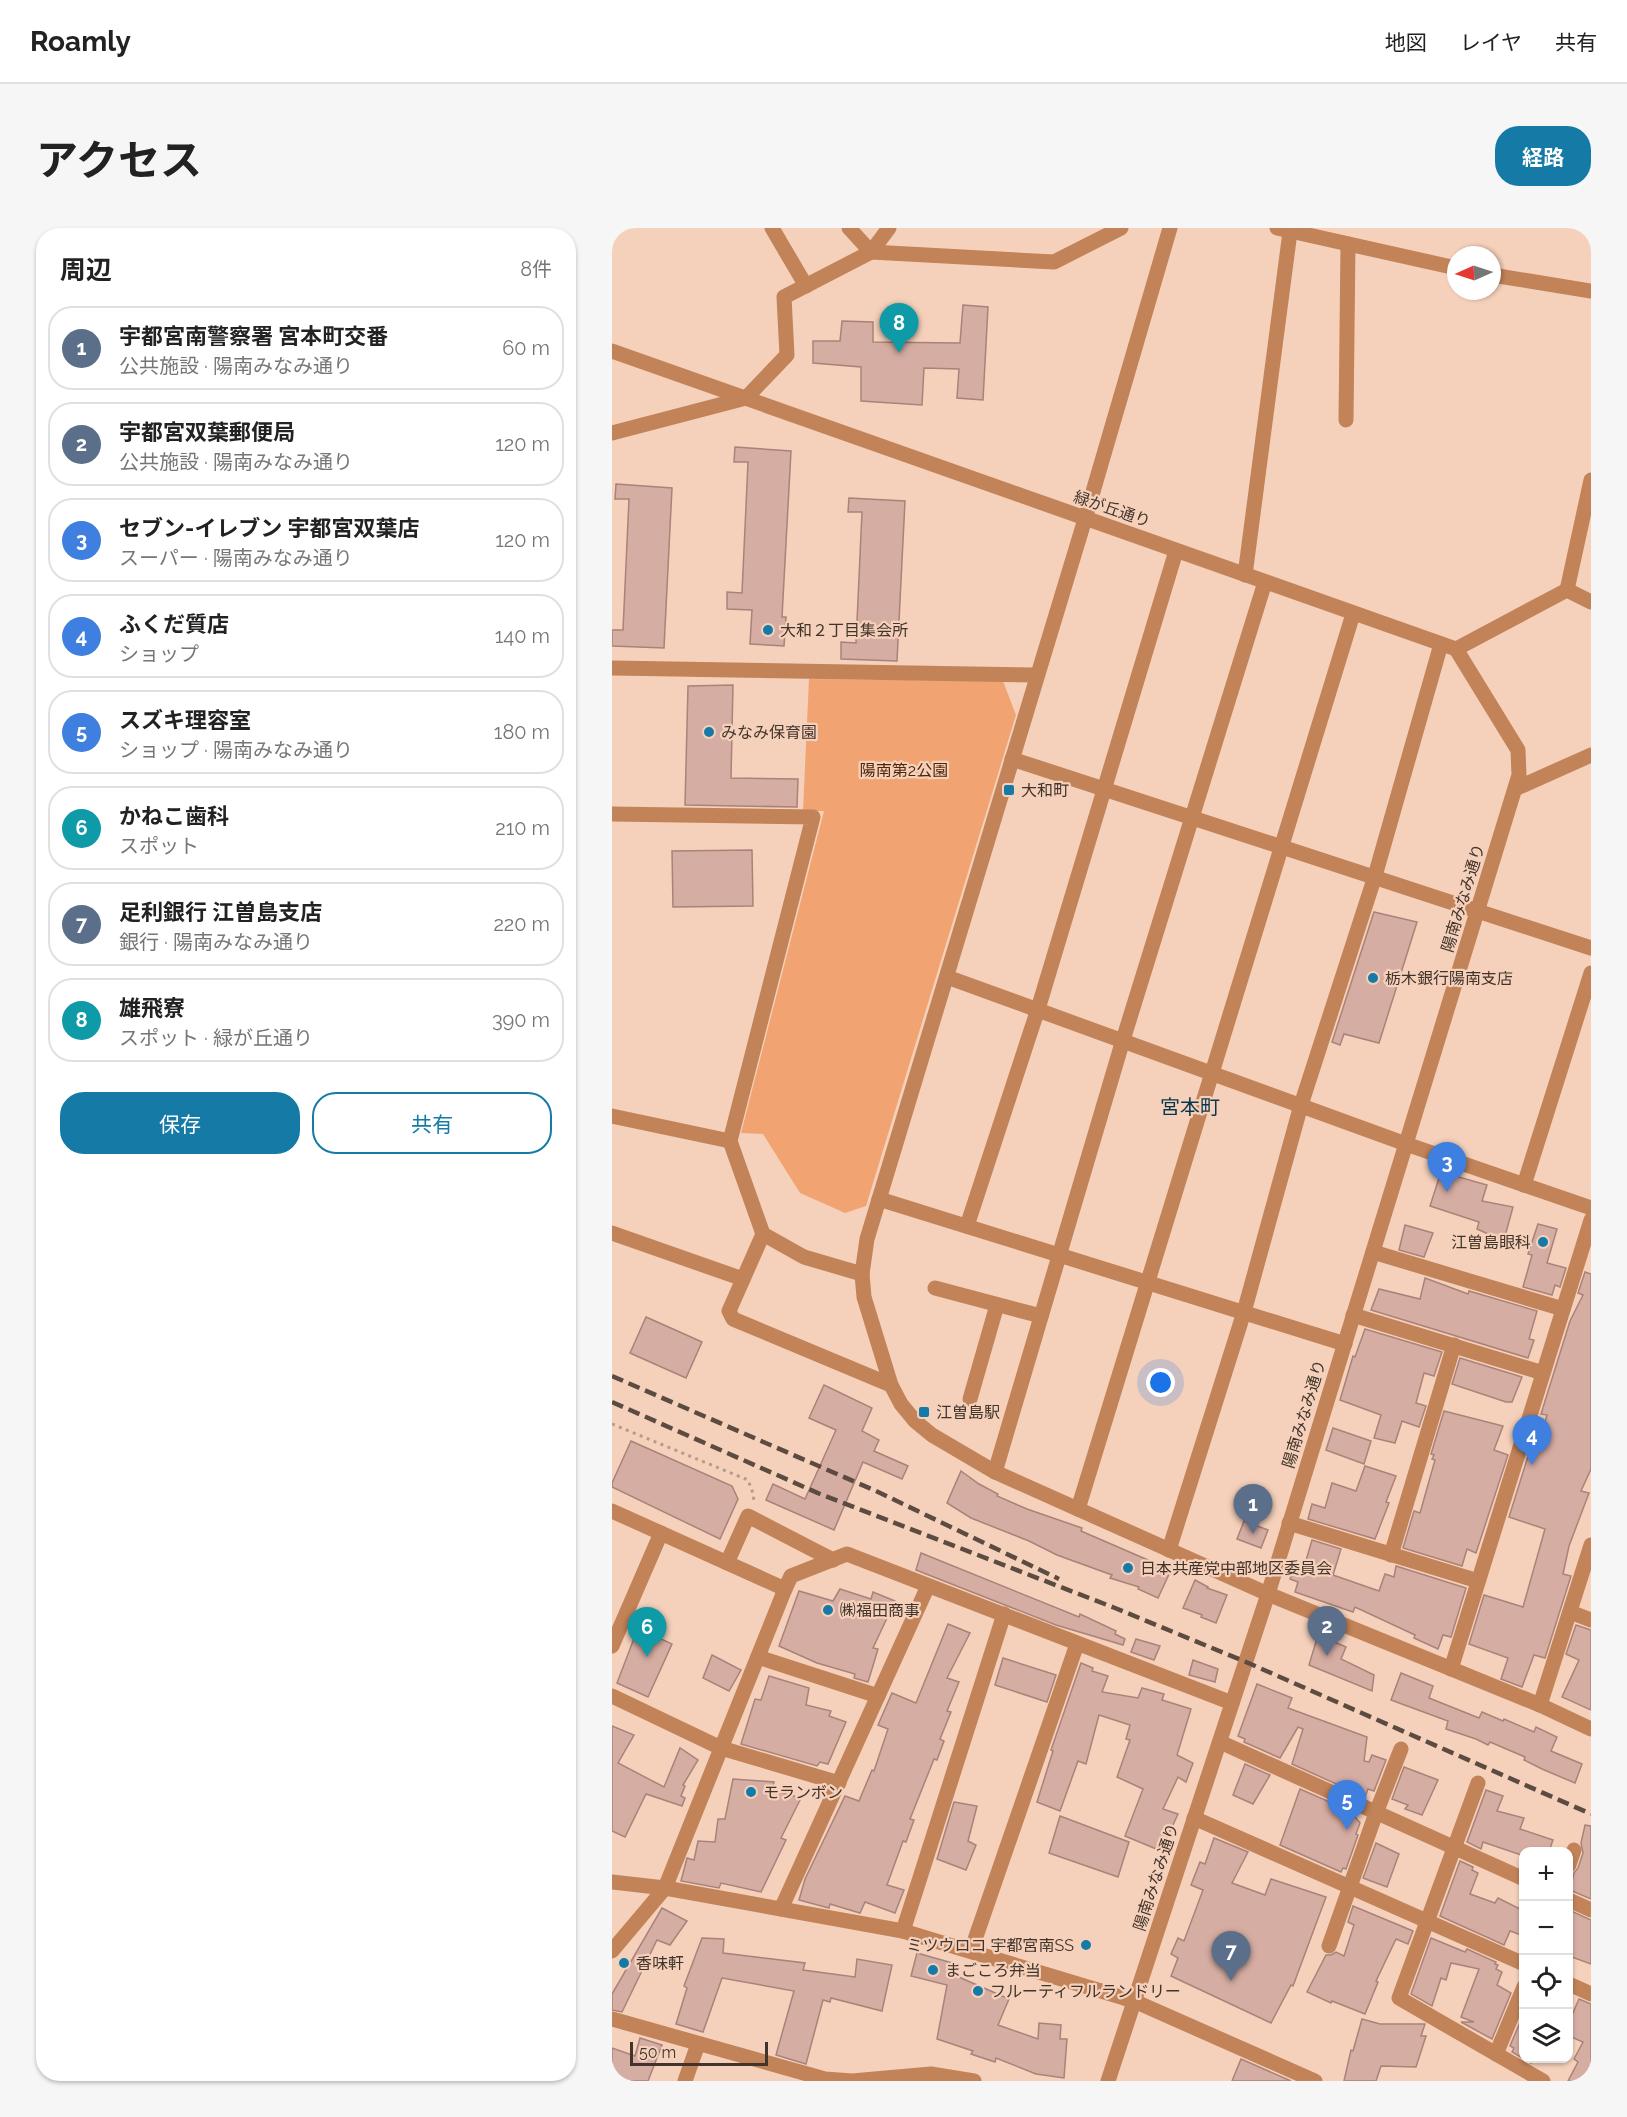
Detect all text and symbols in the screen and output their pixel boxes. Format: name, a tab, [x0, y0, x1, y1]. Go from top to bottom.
text: Roamly	[30, 25, 131, 58]
text: 地図	[1385, 30, 1427, 55]
text: レイヤ	[1460, 30, 1522, 55]
text: 共有	[1555, 30, 1597, 55]
button: 経路	[1495, 126, 1591, 186]
text: アクセス	[36, 136, 202, 185]
north arrow	[1447, 246, 1501, 300]
text: 周辺	[60, 255, 112, 285]
text: 8件	[520, 257, 552, 281]
pin: 8	[880, 304, 918, 353]
text: 宇都宮南警察署 宮本町交番	[119, 323, 388, 349]
text: 1	[77, 336, 86, 360]
text: 60 m	[502, 336, 550, 360]
text: 公共施設 · 陽南みなみ通り	[119, 354, 353, 378]
text: 宇都宮双葉郵便局	[119, 419, 295, 445]
text: 2	[76, 432, 87, 456]
text: 120 m	[495, 432, 550, 456]
text: 公共施設 · 陽南みなみ通り	[119, 450, 353, 474]
street label: 緑が丘通り	[1071, 487, 1153, 531]
text: セブン-イレブン 宇都宮双葉店	[119, 515, 419, 541]
text: 3	[76, 528, 87, 552]
text: 120 m	[495, 528, 550, 552]
text: スーパー · 陽南みなみ通り	[119, 546, 353, 570]
text: ふくだ質店	[119, 611, 229, 637]
place label: 大和２丁目集会所	[780, 621, 908, 640]
marker: 大和２丁目集会所	[761, 623, 775, 637]
text: 4	[76, 624, 87, 648]
text: 140 m	[495, 624, 550, 648]
text: ショップ	[119, 642, 199, 666]
text: スズキ理容室	[119, 707, 251, 733]
text: 5	[76, 720, 87, 744]
text: 180 m	[494, 720, 550, 744]
place label: みなみ保育園	[721, 723, 817, 742]
marker: みなみ保育園	[702, 725, 716, 739]
text: ショップ · 陽南みなみ通り	[119, 738, 353, 762]
park label: 陽南第2公園	[860, 761, 948, 780]
place label: 大和町	[1021, 781, 1069, 800]
marker: 大和町	[1002, 783, 1016, 797]
text: かねこ歯科	[119, 803, 229, 829]
text: 6	[75, 816, 88, 840]
text: 210 m	[495, 816, 550, 840]
text: スポット	[119, 834, 199, 858]
street label: 陽南みなみ通り	[1438, 842, 1488, 954]
text: 足利銀行 江曽島支店	[119, 899, 322, 925]
text: 7	[76, 912, 87, 936]
text: 220 m	[493, 912, 550, 936]
text: 銀行 · 陽南みなみ通り	[119, 930, 313, 954]
place label: 栃木銀行陽南支店	[1385, 969, 1513, 988]
marker: 栃木銀行陽南支店	[1366, 971, 1380, 985]
text: 雄飛寮	[119, 995, 185, 1021]
text: 8	[75, 1008, 88, 1032]
text: 390 m	[492, 1008, 550, 1032]
text: スポット · 緑が丘通り	[119, 1026, 313, 1050]
button: 保存	[60, 1092, 300, 1154]
button: 共有	[312, 1092, 552, 1154]
district label: 宮本町	[1160, 1095, 1220, 1119]
pin: 3	[1428, 1142, 1466, 1192]
place label: 江曽島眼科	[1451, 1233, 1531, 1252]
marker: 江曽島眼科	[1536, 1235, 1550, 1249]
street label: 陽南みなみ通り	[1279, 1358, 1329, 1470]
your location	[1146, 1368, 1175, 1397]
place label: 江曽島駅	[936, 1403, 1000, 1422]
marker: 江曽島駅	[917, 1405, 931, 1419]
pin: 4	[1512, 1416, 1552, 1465]
pin: 1	[1234, 1484, 1272, 1534]
place label: 日本共産党中部地区委員会	[1140, 1559, 1332, 1578]
marker: 日本共産党中部地区委員会	[1121, 1561, 1135, 1575]
place label: ㈱福田商事	[840, 1601, 920, 1620]
marker: ㈱福田商事	[821, 1603, 835, 1617]
pin: 2	[1308, 1606, 1346, 1656]
pin: 6	[627, 1608, 666, 1657]
pin: 5	[1328, 1780, 1366, 1830]
place label: モランボン	[763, 1783, 843, 1802]
marker: モランボン	[744, 1785, 758, 1799]
street label: 陽南みなみ通り	[1130, 1821, 1182, 1933]
map controls	[1519, 1847, 1573, 2063]
button: +	[1519, 1847, 1573, 1901]
button: −	[1519, 1901, 1573, 1955]
pin: 7	[1212, 1932, 1250, 1981]
place label: ミツウロコ 宇都宮南SS	[906, 1936, 1074, 1955]
marker: ミツウロコ 宇都宮南SS	[1079, 1938, 1093, 1952]
place label: 香味軒	[636, 1954, 684, 1973]
button: locate	[1519, 1955, 1573, 2009]
marker: 香味軒	[617, 1956, 631, 1970]
place label: まごころ弁当	[945, 1961, 1041, 1980]
marker: まごころ弁当	[926, 1963, 940, 1977]
place label: フルーティフルランドリー	[990, 1982, 1181, 2001]
marker: フルーティフルランドリー	[971, 1984, 985, 1998]
button: layers	[1519, 2009, 1573, 2063]
scale bar	[630, 2039, 768, 2066]
text: 50 m	[639, 2043, 676, 2062]

